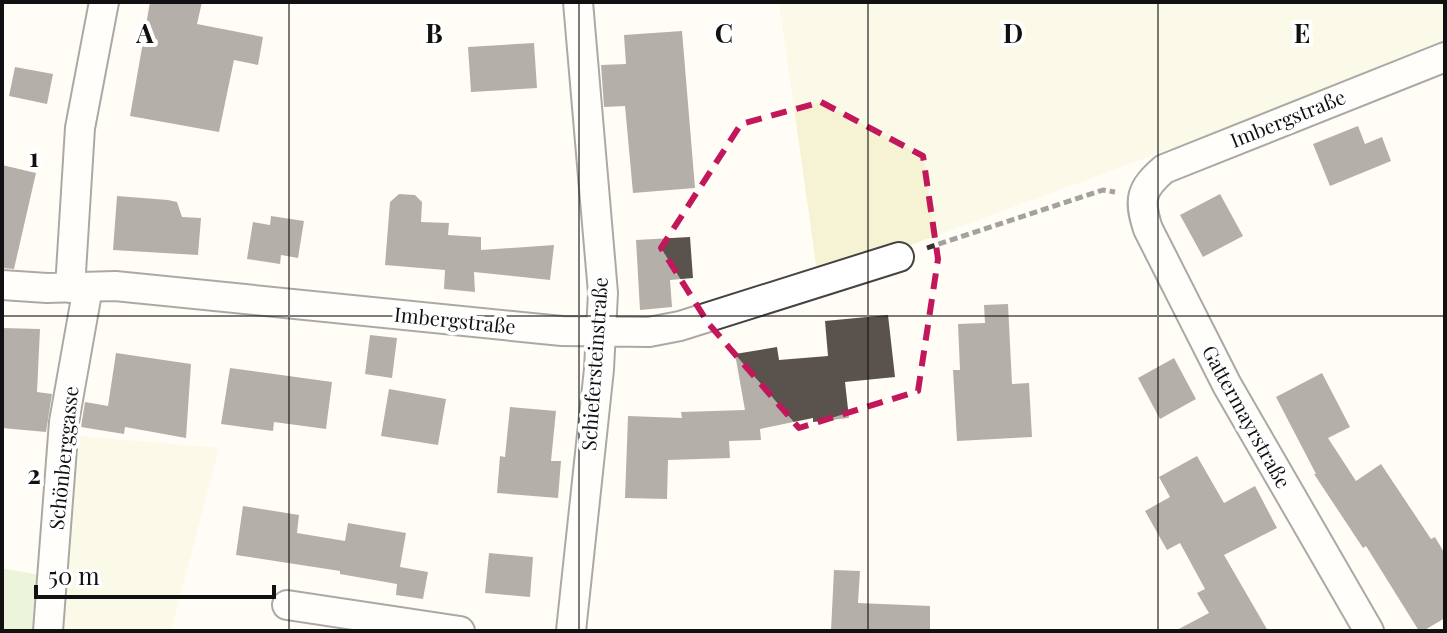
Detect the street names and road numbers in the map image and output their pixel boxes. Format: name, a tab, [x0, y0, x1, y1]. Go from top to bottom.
street label: Imbergstraße	[1226, 82, 1349, 153]
street label: Schiefersteinstraße	[574, 276, 613, 452]
street label: Imbergstraße	[393, 300, 517, 339]
street label: Gattermayrstraße	[1197, 340, 1298, 493]
street label: Schönberggasse	[42, 385, 83, 531]

